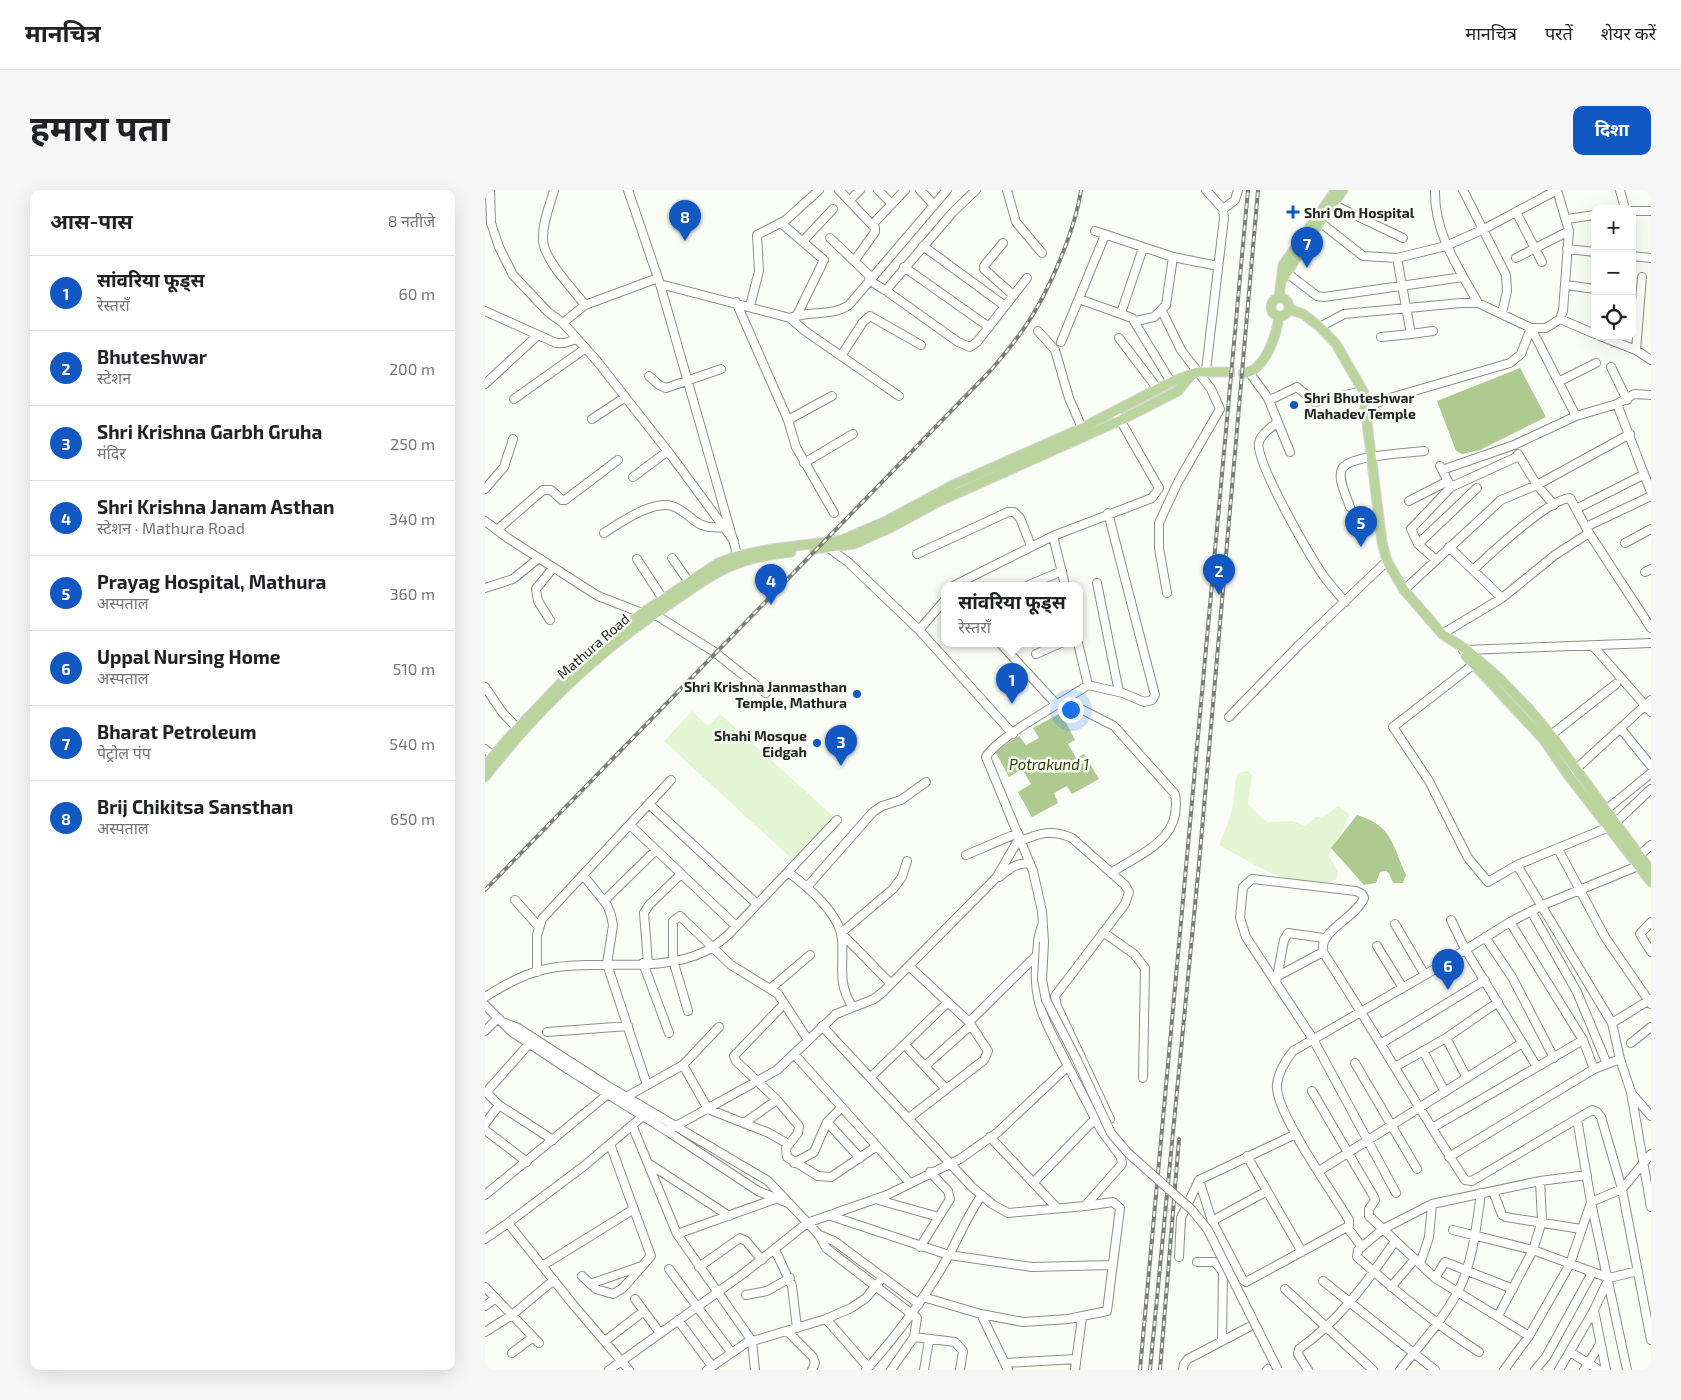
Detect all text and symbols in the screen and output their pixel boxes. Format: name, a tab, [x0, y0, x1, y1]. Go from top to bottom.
text: मानचित्र	[25, 18, 101, 47]
text: मानचित्र	[1465, 22, 1517, 44]
text: परतें	[1545, 22, 1573, 44]
text: शेयर करें	[1601, 22, 1656, 44]
text: हमारा पता	[30, 106, 170, 148]
button: दिशा	[1573, 106, 1651, 155]
pin: 8	[669, 200, 701, 241]
place label: Shri Om Hospital	[1304, 204, 1415, 221]
marker: Shri Om Hospital	[1286, 205, 1300, 219]
map controls	[1591, 205, 1636, 340]
button: +	[1591, 205, 1636, 250]
text: आस-पास	[50, 208, 133, 233]
text: 8 नतीजे	[388, 211, 435, 230]
pin: 7	[1291, 227, 1323, 268]
button: −	[1591, 250, 1636, 295]
text: सांवरिया फूड्स	[97, 268, 204, 291]
text: 1	[63, 284, 69, 303]
text: 60 m	[399, 284, 435, 303]
text: रेस्तराँ	[97, 295, 130, 314]
button: locate	[1591, 295, 1636, 340]
text: Bhuteshwar	[97, 345, 207, 368]
text: 2	[61, 359, 71, 378]
text: 200 m	[389, 359, 435, 378]
text: स्टेशन	[97, 368, 131, 387]
place label: Shri Bhuteshwar Mahadev Temple	[1304, 389, 1416, 422]
marker: Shri Bhuteshwar Mahadev Temple	[1288, 399, 1300, 411]
text: Shri Krishna Garbh Gruha	[97, 420, 322, 443]
text: 3	[61, 434, 71, 453]
text: 250 m	[390, 434, 435, 453]
text: मंदिर	[97, 443, 126, 462]
text: Shri Krishna Janam Asthan	[97, 495, 334, 518]
pin: 5	[1345, 506, 1377, 547]
text: 4	[61, 509, 71, 528]
text: 340 m	[389, 509, 435, 528]
text: स्टेशन · Mathura Road	[97, 518, 245, 537]
pin: 2	[1203, 554, 1235, 595]
pin: 4	[755, 564, 787, 605]
text: Prayag Hospital, Mathura	[97, 570, 326, 593]
popup	[941, 582, 1083, 647]
text: 5	[62, 584, 70, 603]
text: 360 m	[390, 584, 435, 603]
text: सांवरिया फूड्स	[958, 590, 1066, 613]
text: अस्पताल	[97, 593, 149, 612]
street label: Mathura Road	[553, 610, 633, 682]
text: रेस्तराँ	[958, 617, 991, 636]
text: Uppal Nursing Home	[97, 645, 280, 668]
text: 6	[61, 659, 71, 678]
text: 510 m	[393, 659, 435, 678]
pin: 1	[996, 663, 1028, 704]
text: अस्पताल	[97, 668, 149, 687]
place label: Shri Krishna Janmasthan Temple, Mathura	[684, 678, 847, 711]
marker: Shri Krishna Janmasthan Temple, Mathura	[851, 688, 863, 700]
your location	[1058, 697, 1084, 723]
text: Bharat Petroleum	[97, 720, 257, 743]
pin: 3	[825, 725, 857, 766]
place label: Shahi Mosque Eidgah	[714, 727, 807, 760]
text: 7	[62, 734, 70, 753]
text: 540 m	[389, 734, 435, 753]
marker: Shahi Mosque Eidgah	[811, 737, 823, 749]
text: पेट्रोल पंप	[97, 743, 151, 762]
water label: Potrakund 1	[1009, 755, 1089, 773]
text: Brij Chikitsa Sansthan	[97, 795, 293, 818]
text: 8	[61, 809, 71, 828]
text: 650 m	[390, 809, 435, 828]
text: अस्पताल	[97, 818, 149, 837]
pin: 6	[1432, 949, 1464, 990]

